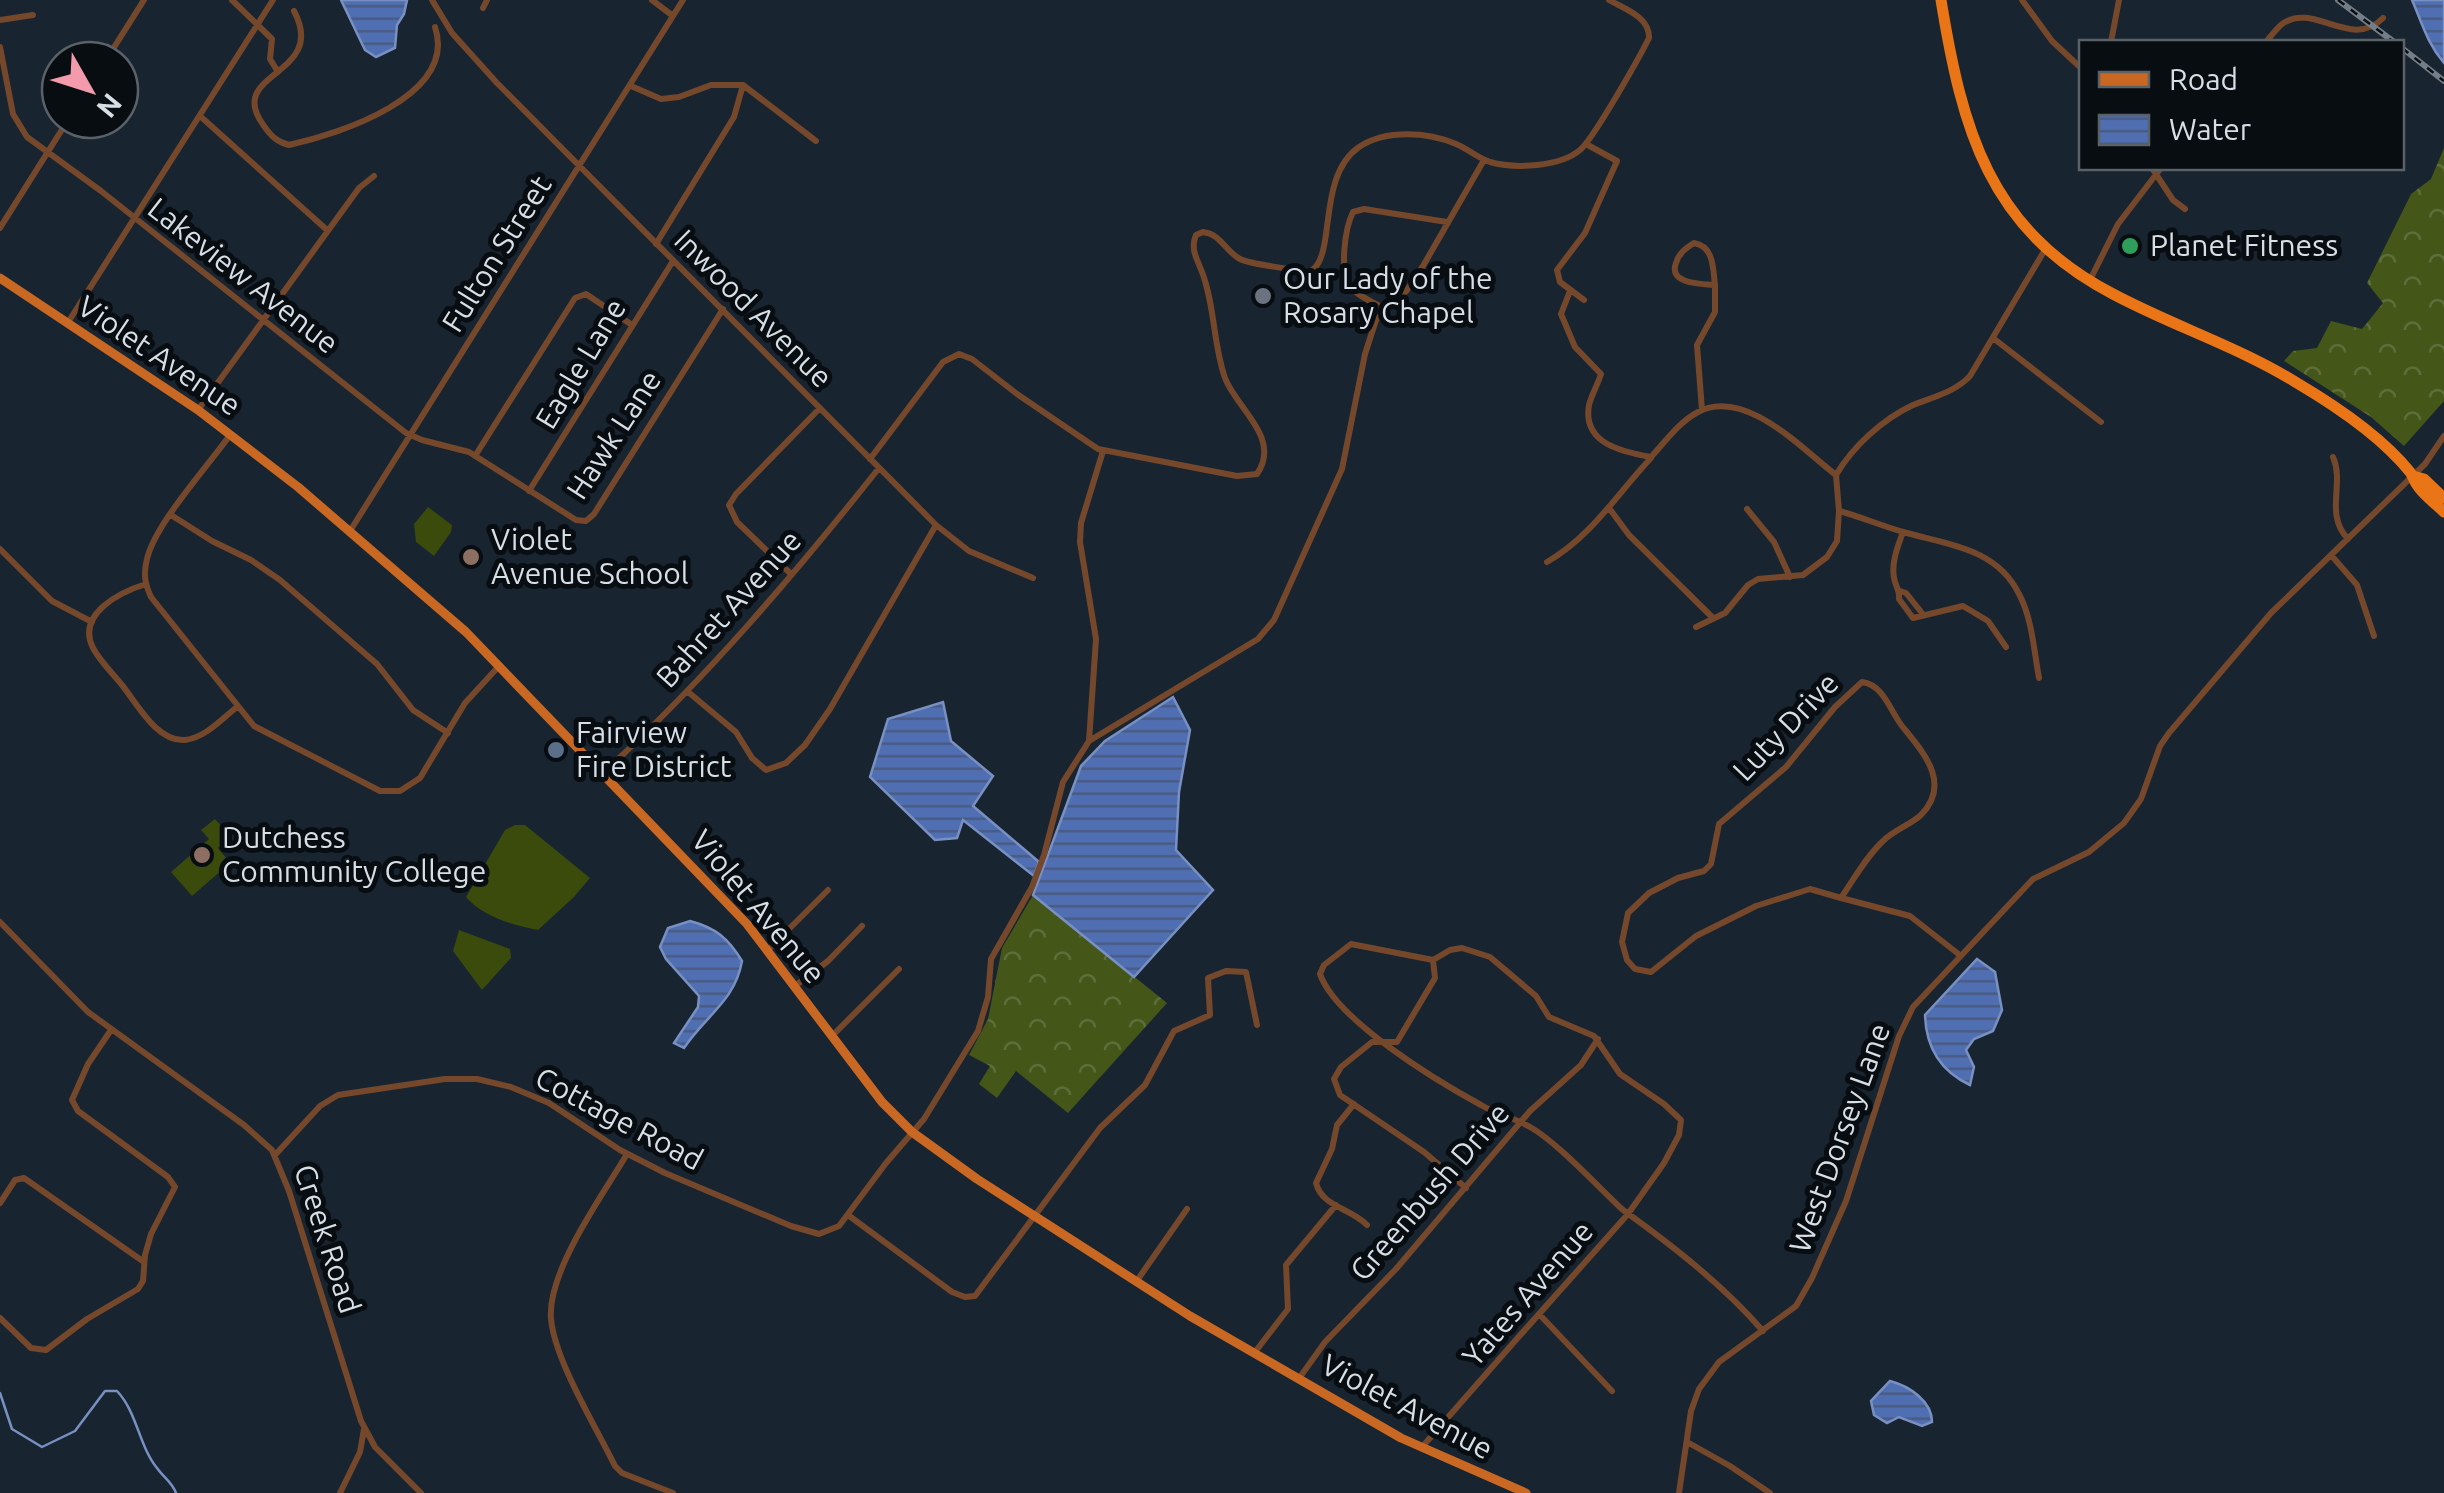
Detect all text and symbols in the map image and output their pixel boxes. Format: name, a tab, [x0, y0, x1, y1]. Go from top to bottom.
north arrow	[40, 40, 140, 140]
legend	[2079, 40, 2404, 170]
text: Road	[2169, 62, 2238, 96]
text: N	[91, 88, 128, 124]
text: Water	[2169, 112, 2252, 146]
street label: Fulton Street	[435, 169, 558, 338]
street label: Lakeview Avenue	[142, 191, 345, 360]
street label: Inwood Avenue	[668, 223, 839, 394]
place label: Planet Fitness	[2150, 228, 2338, 262]
marker: Planet Fitness	[2119, 235, 2141, 257]
place label: Our Lady of the Rosary Chapel	[1283, 261, 1493, 329]
marker: Our Lady of the Rosary Chapel	[1252, 285, 1274, 307]
street label: Violet Avenue	[72, 288, 247, 422]
street label: Eagle Lane	[528, 293, 632, 434]
street label: Hawk Lane	[559, 364, 667, 505]
place label: Violet Avenue School	[491, 522, 689, 590]
street label: Bahret Avenue	[649, 523, 808, 694]
marker: Violet Avenue School	[460, 546, 482, 568]
street label: Luty Drive	[1726, 665, 1845, 787]
place label: Fairview Fire District	[576, 715, 732, 783]
marker: Fairview Fire District	[545, 739, 567, 761]
place label: Dutchess Community College	[222, 820, 486, 888]
street label: Violet Avenue	[685, 823, 833, 990]
marker: Dutchess Community College	[191, 844, 213, 866]
street label: West Dorsey Lane	[1782, 1019, 1896, 1257]
street label: Cottage Road	[530, 1060, 709, 1176]
street label: Greenbush Drive	[1343, 1096, 1516, 1287]
street label: Creek Road	[288, 1160, 368, 1317]
street label: Yates Avenue	[1455, 1214, 1599, 1373]
street label: Violet Avenue	[1316, 1347, 1499, 1465]

